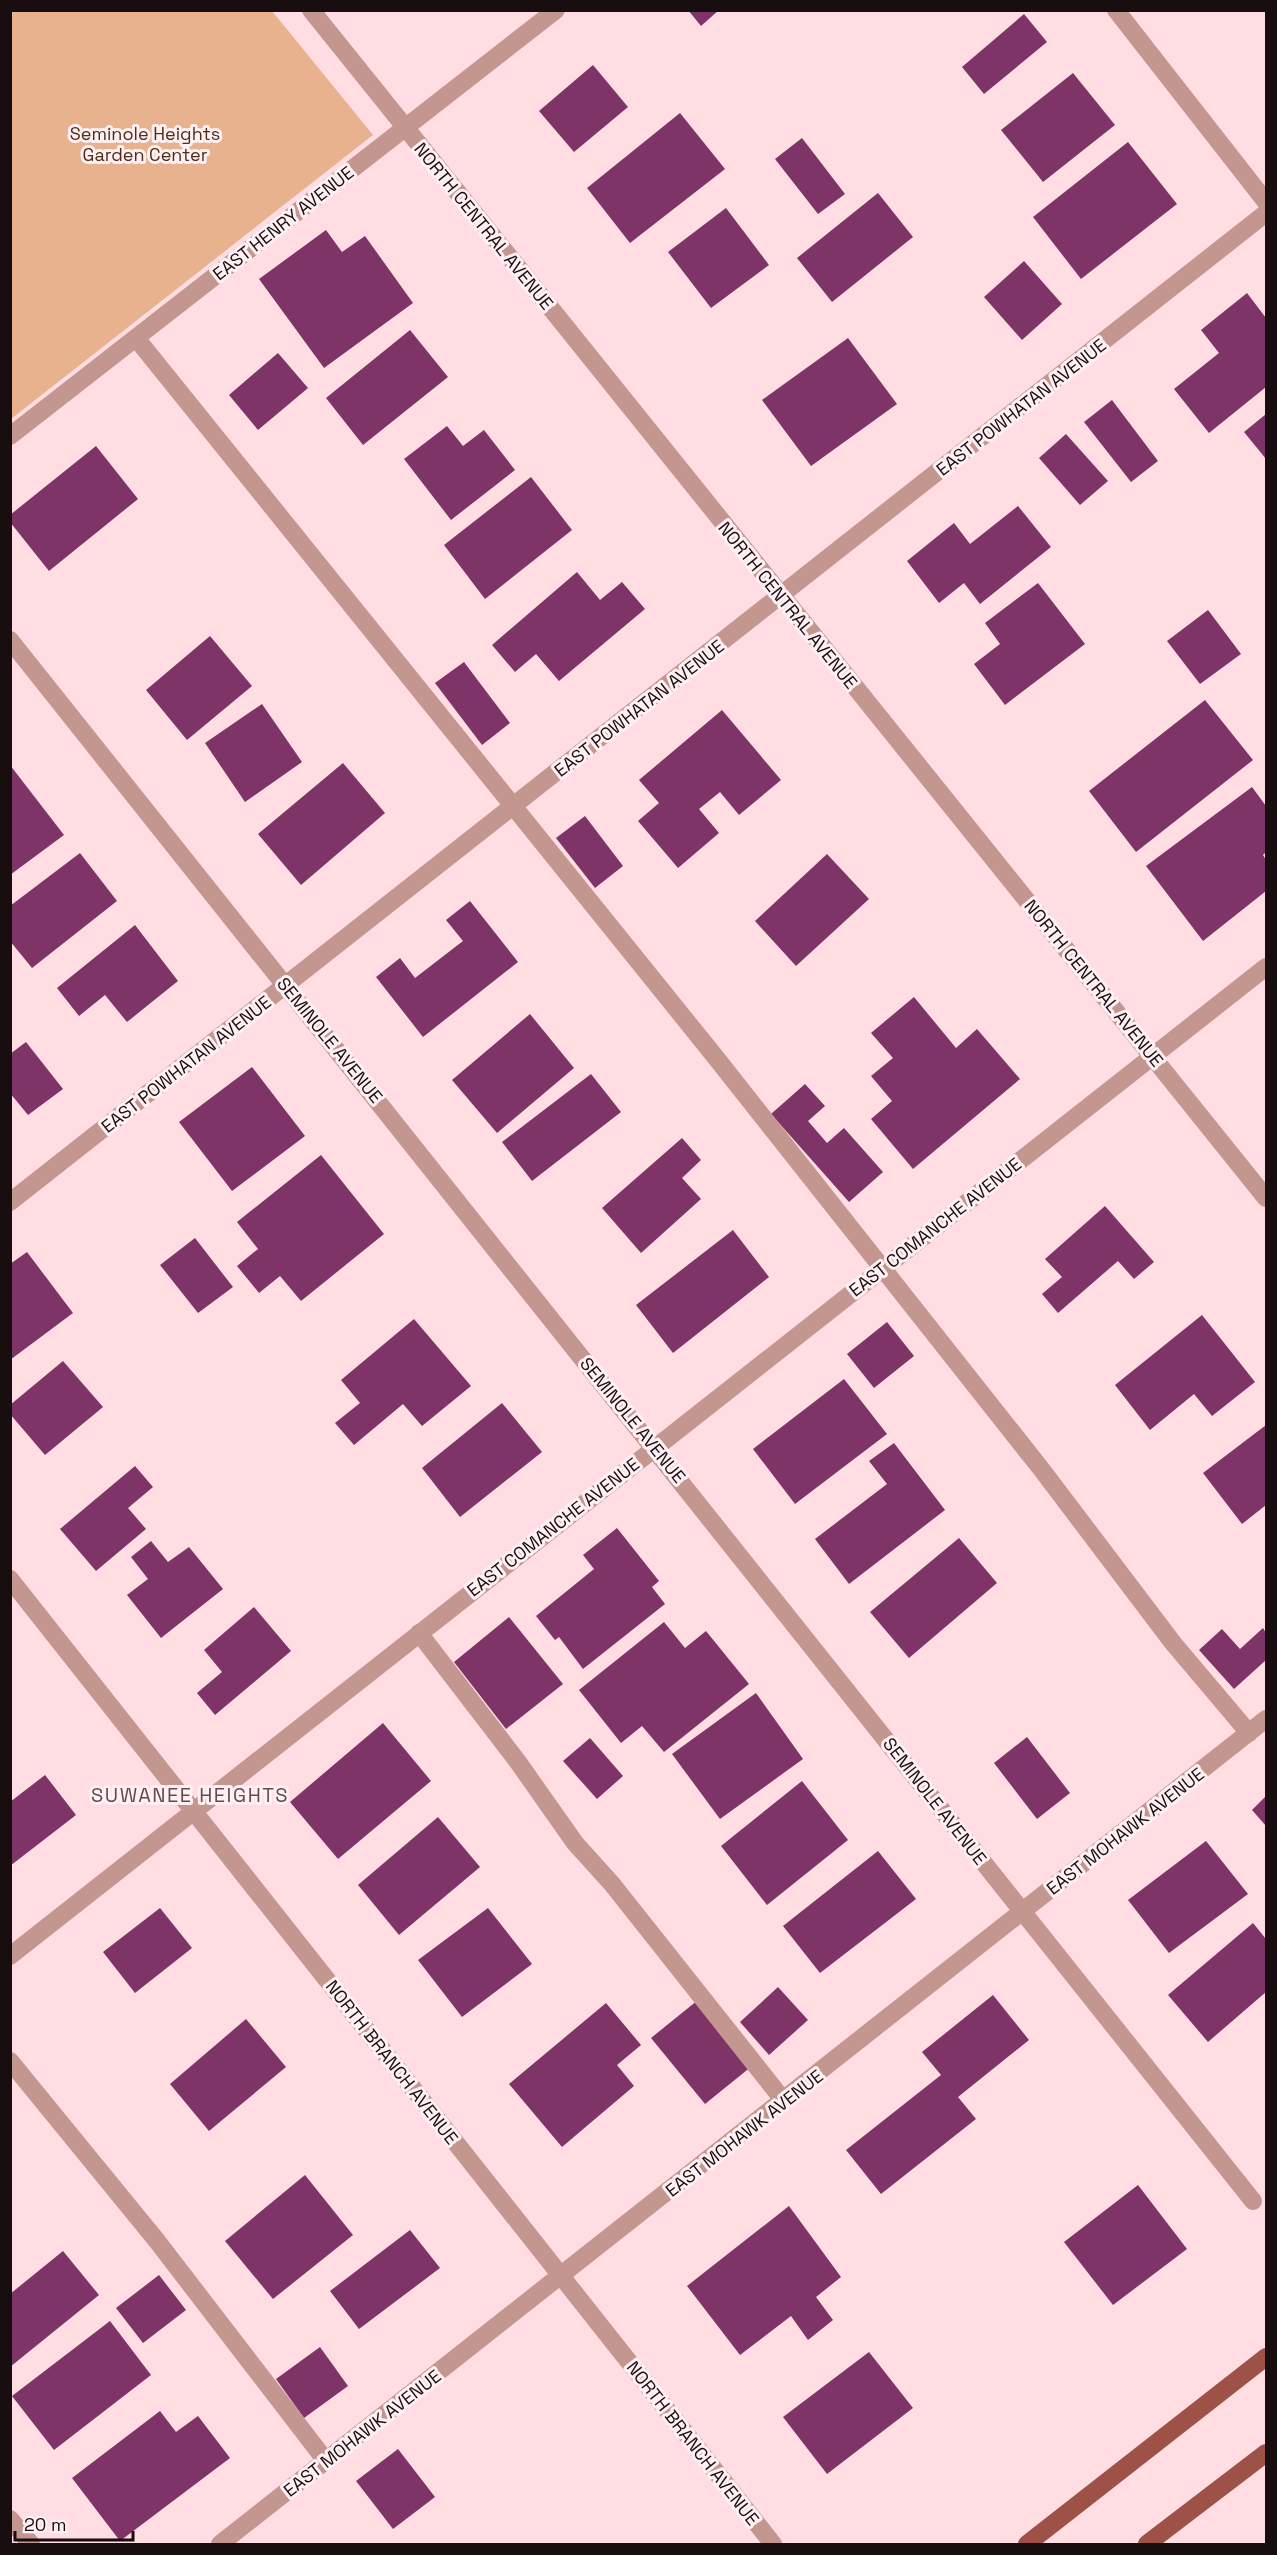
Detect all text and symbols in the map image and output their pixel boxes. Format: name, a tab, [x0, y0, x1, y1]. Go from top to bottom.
park label: Seminole Heights Garden Center	[70, 122, 220, 166]
street label: NORTH CENTRAL AVENUE	[409, 138, 559, 314]
street label: EAST HENRY AVENUE	[208, 161, 358, 285]
street label: EAST POWHATAN AVENUE	[931, 333, 1111, 481]
street label: NORTH CENTRAL AVENUE	[713, 517, 863, 693]
street label: EAST POWHATAN AVENUE	[549, 634, 729, 782]
street label: NORTH CENTRAL AVENUE	[1019, 895, 1169, 1071]
street label: SEMINOLE AVENUE	[272, 972, 388, 1108]
street label: EAST POWHATAN AVENUE	[96, 990, 276, 1138]
street label: EAST COMANCHE AVENUE	[844, 1152, 1026, 1302]
street label: SEMINOLE AVENUE	[575, 1352, 691, 1488]
street label: EAST COMANCHE AVENUE	[462, 1452, 644, 1602]
street label: SEMINOLE AVENUE	[878, 1733, 992, 1869]
street label: EAST MOHAWK AVENUE	[1042, 1762, 1208, 1900]
district label: SUWANEE HEIGHTS	[91, 1782, 289, 1808]
street label: NORTH BRANCH AVENUE	[321, 1975, 463, 2149]
street label: EAST MOHAWK AVENUE	[661, 2064, 827, 2202]
street label: NORTH BRANCH AVENUE	[622, 2356, 764, 2530]
street label: EAST MOHAWK AVENUE	[279, 2364, 445, 2502]
scale bar	[15, 2504, 134, 2542]
text: 20 m	[24, 2513, 67, 2536]

